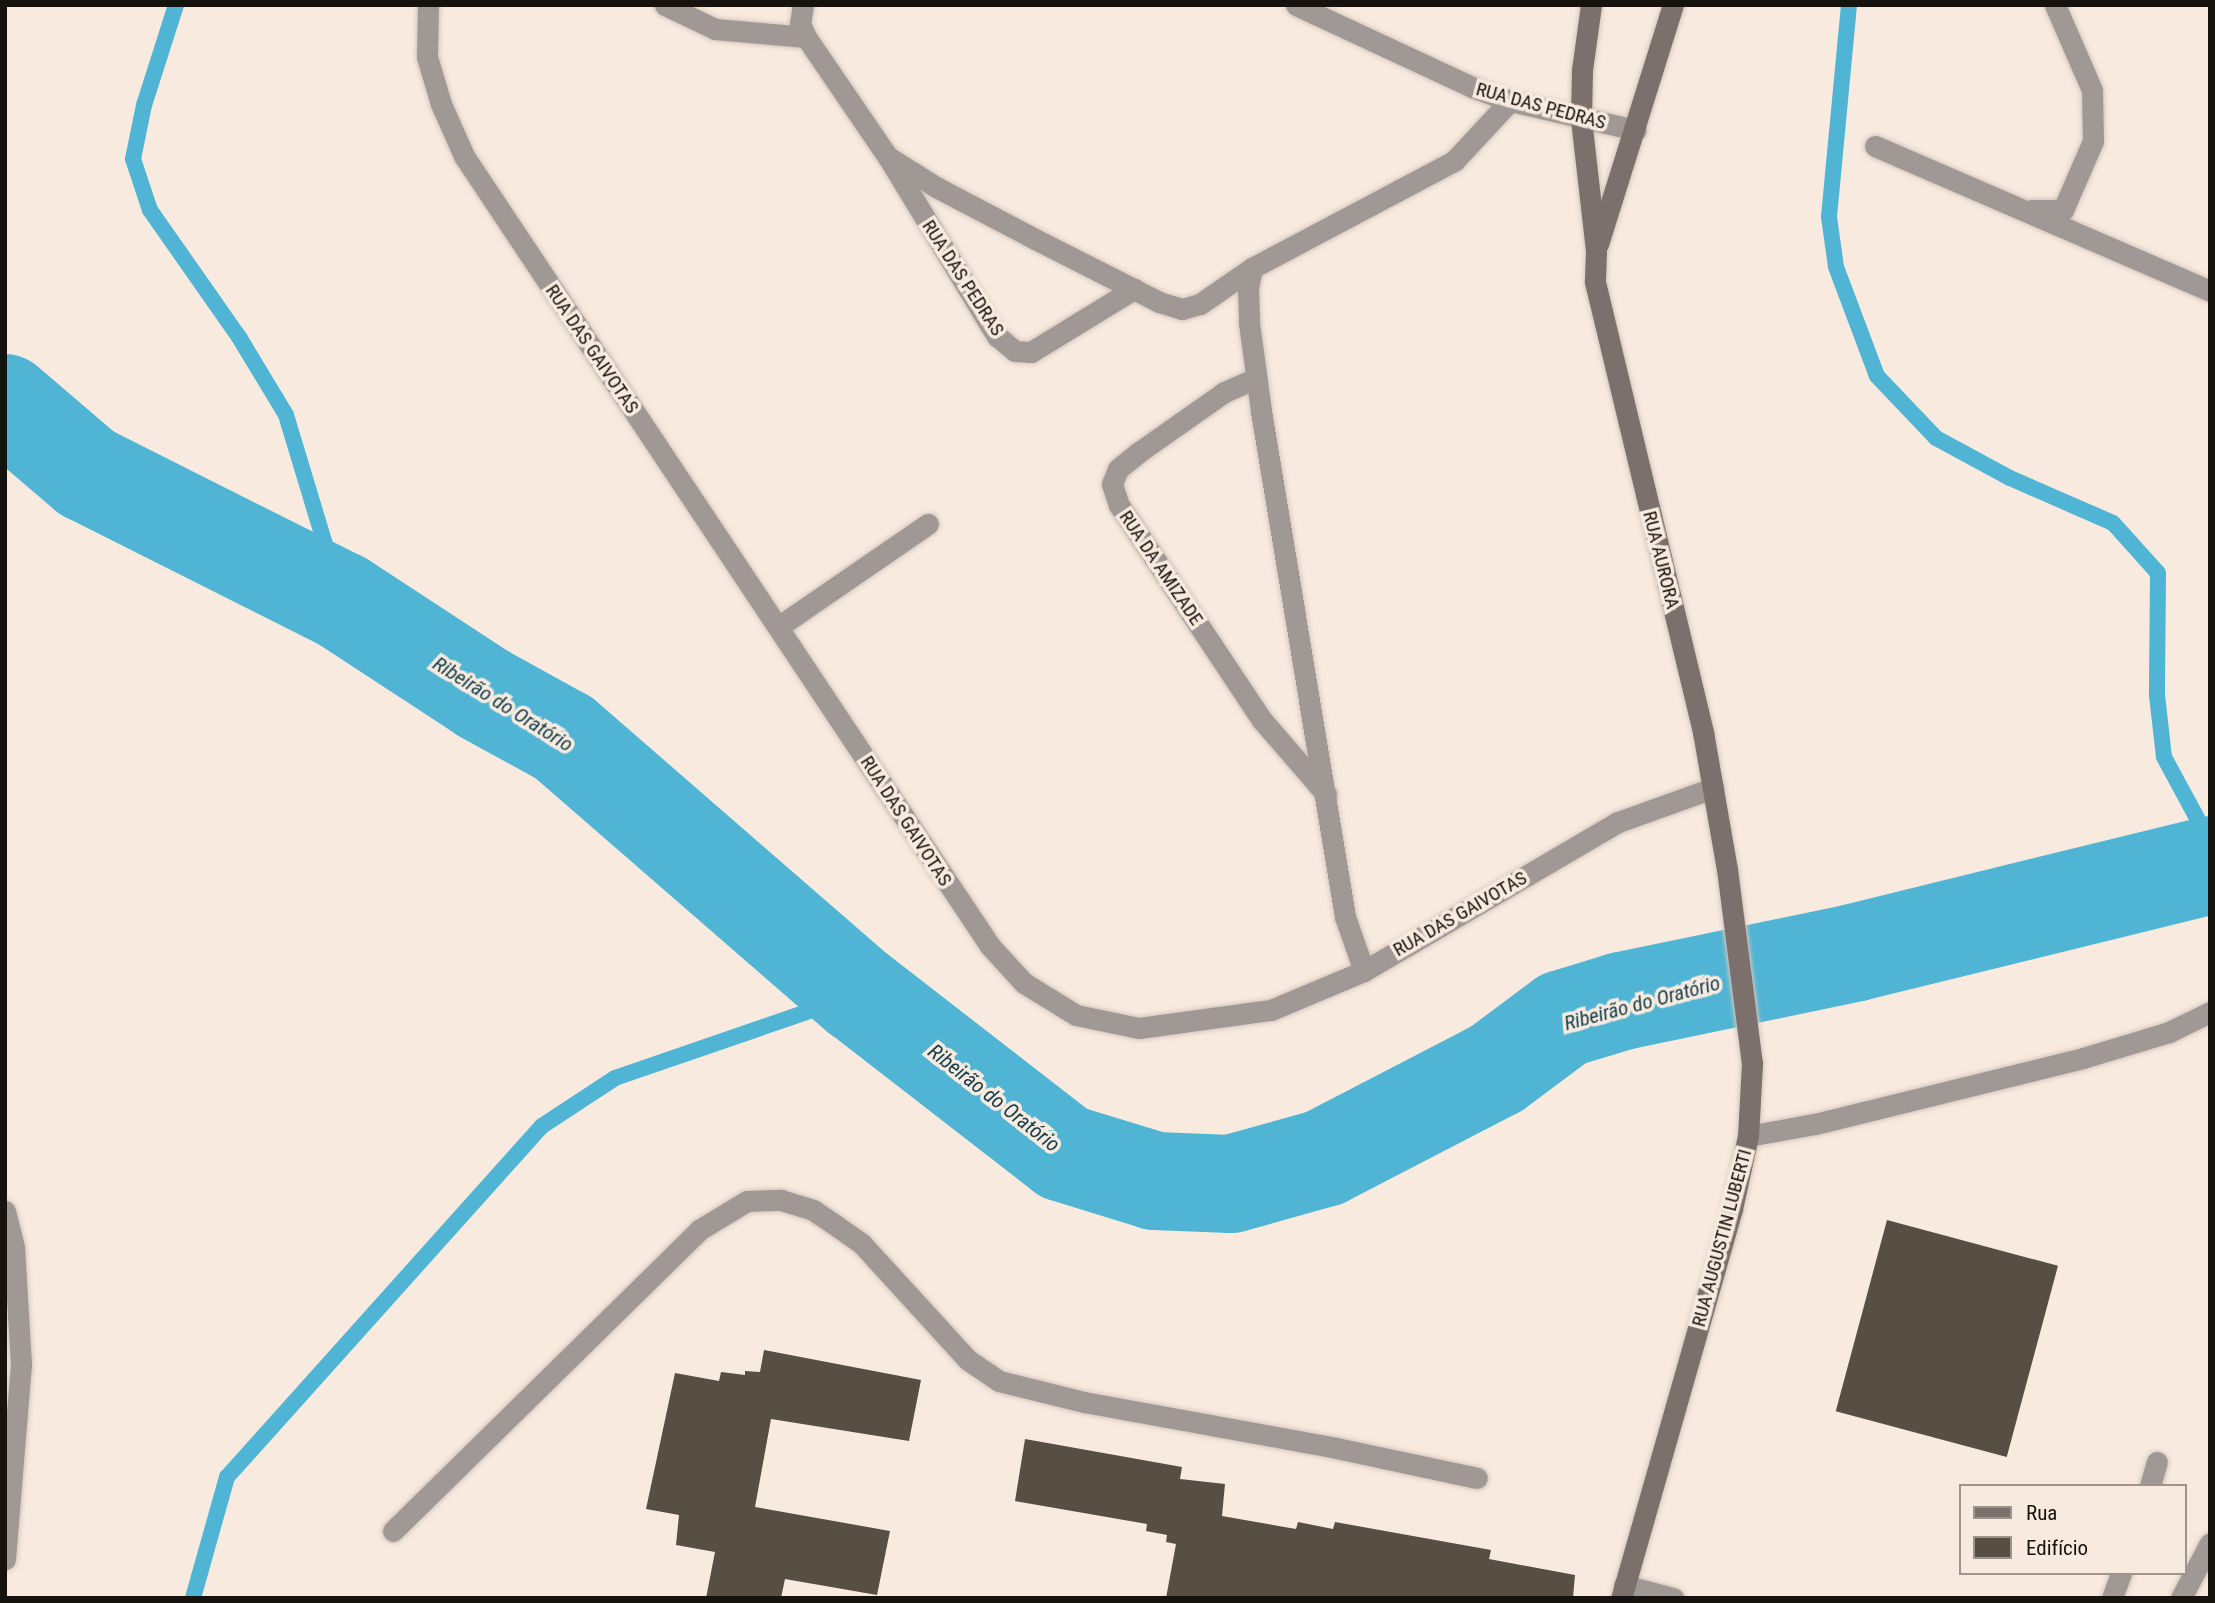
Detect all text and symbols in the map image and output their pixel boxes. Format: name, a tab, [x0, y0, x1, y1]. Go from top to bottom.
street label: RUA DAS PEDRAS	[1474, 78, 1608, 134]
street label: RUA DAS PEDRAS	[917, 216, 1009, 340]
street label: RUA DAS GAIVOTAS	[541, 280, 643, 418]
street label: RUA DA AMIZADE	[1114, 506, 1208, 630]
street label: RUA AURORA	[1638, 509, 1684, 611]
water label: Ribeirão do Oratório	[428, 651, 578, 757]
street label: RUA DAS GAIVOTAS	[856, 752, 956, 890]
street label: RUA DAS GAIVOTAS	[1389, 867, 1531, 961]
water label: Ribeirão do Oratório	[1561, 970, 1723, 1036]
water label: Ribeirão do Oratório	[923, 1039, 1065, 1157]
street label: RUA AUGUSTIN LUBERTI	[1687, 1147, 1757, 1329]
legend	[1960, 1484, 2187, 1575]
text: Rua	[2026, 1501, 2057, 1525]
text: Edifício	[2026, 1536, 2088, 1560]

